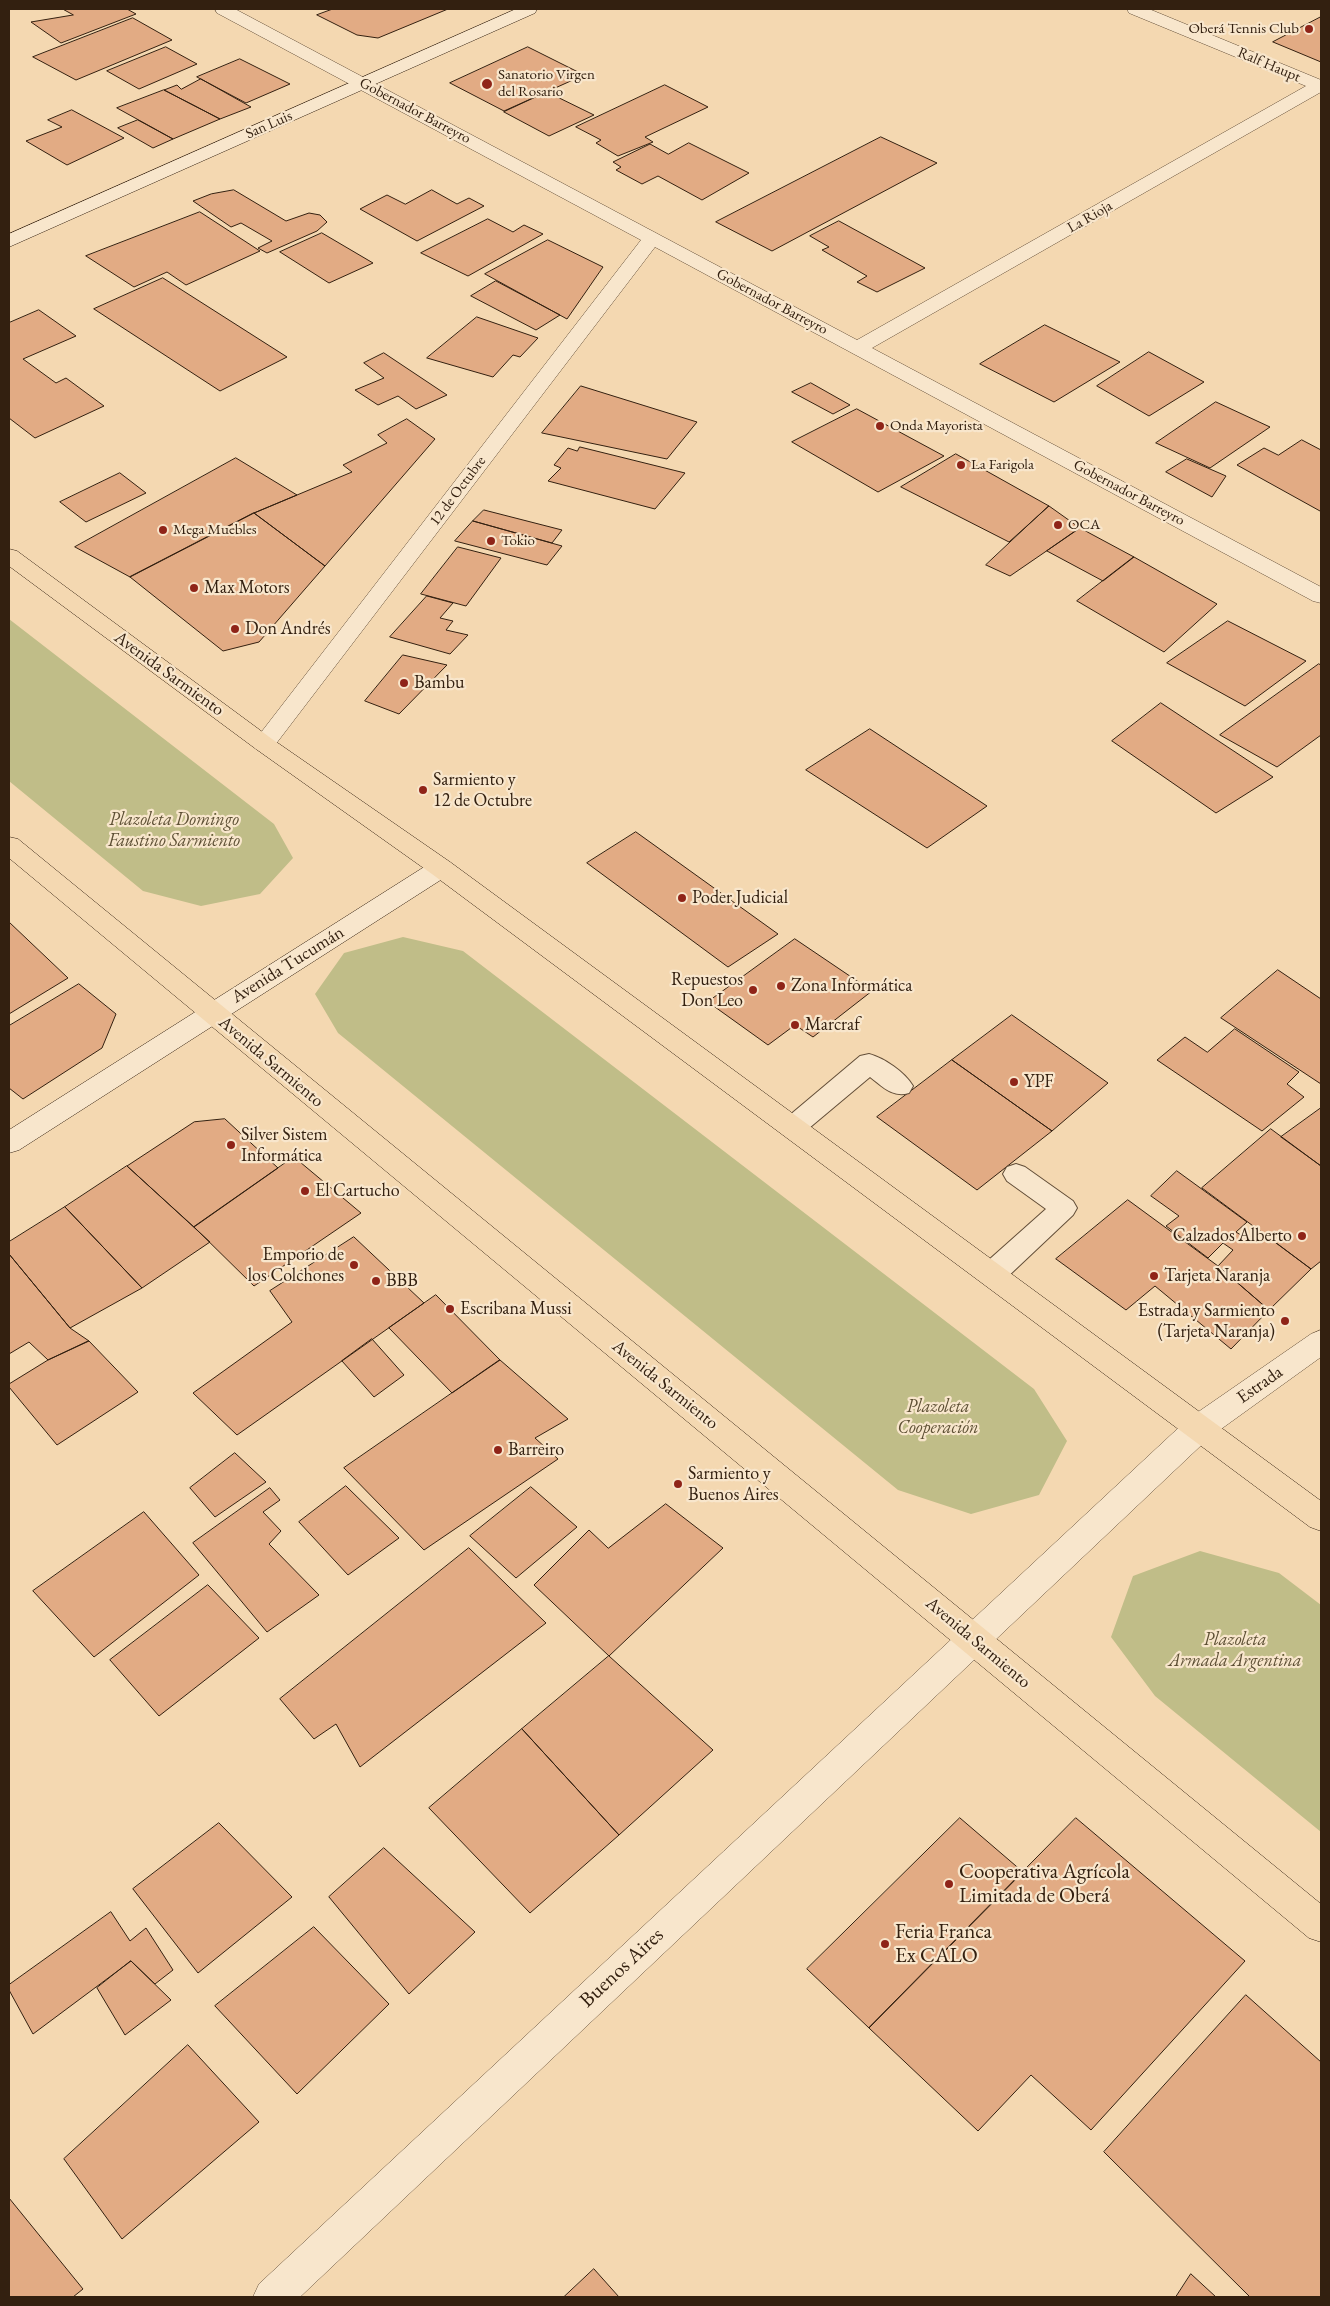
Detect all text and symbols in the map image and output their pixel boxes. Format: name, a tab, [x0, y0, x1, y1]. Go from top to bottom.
place label: Oberá Tennis Club	[1188, 20, 1299, 38]
marker: Oberá Tennis Club	[1303, 23, 1315, 35]
street label: Ralf Haupt	[1235, 44, 1303, 86]
place label: Sanatorio Virgen del Rosario	[498, 66, 595, 101]
street label: Gobernador Barreyro	[356, 74, 474, 148]
marker: Sanatorio Virgen del Rosario	[480, 77, 494, 91]
street label: San Luis	[243, 107, 295, 143]
street label: La Rioja	[1064, 197, 1116, 237]
street label: Gobernador Barreyro	[713, 265, 831, 339]
place label: Onda Mayorista	[890, 417, 983, 435]
marker: Onda Mayorista	[874, 420, 886, 432]
street label: 12 de Octubre	[426, 453, 490, 529]
place label: La Farigola	[971, 456, 1034, 474]
street label: Gobernador Barreyro	[1070, 456, 1188, 530]
marker: La Farigola	[955, 459, 967, 471]
place label: OCA	[1068, 516, 1100, 534]
marker: OCA	[1052, 519, 1064, 531]
place label: Mega Muebles	[173, 521, 257, 539]
marker: Mega Muebles	[157, 524, 169, 536]
place label: Tokio	[501, 532, 535, 550]
marker: Tokio	[485, 535, 497, 547]
place label: Max Motors	[204, 577, 290, 599]
marker: Max Motors	[188, 582, 200, 594]
place label: Don Andrés	[245, 618, 330, 640]
marker: Don Andrés	[229, 623, 241, 635]
street label: Avenida Sarmiento	[110, 627, 228, 721]
place label: Bambu	[414, 672, 465, 694]
marker: Bambu	[398, 677, 410, 689]
place label: Sarmiento y 12 de Octubre	[433, 769, 532, 812]
marker: Sarmiento y 12 de Octubre	[417, 784, 429, 796]
park label: Plazoleta Domingo Faustino Sarmiento	[108, 809, 240, 852]
place label: Poder Judicial	[692, 887, 788, 909]
marker: Poder Judicial	[676, 892, 688, 904]
street label: Avenida Tucumán	[228, 922, 348, 1008]
place label: Repuestos Don Leo	[671, 969, 743, 1012]
place label: Zona Informática	[791, 975, 912, 997]
marker: Zona Informática	[775, 980, 787, 992]
marker: Repuestos Don Leo	[747, 984, 759, 996]
street label: Avenida Sarmiento	[214, 1012, 328, 1112]
place label: Marcraf	[805, 1014, 860, 1036]
marker: Marcraf	[789, 1019, 801, 1031]
place label: YPF	[1024, 1071, 1054, 1093]
marker: YPF	[1008, 1076, 1020, 1088]
place label: Silver Sistem Informática	[241, 1124, 327, 1166]
marker: Silver Sistem Informática	[225, 1139, 237, 1151]
place label: El Cartucho	[315, 1180, 400, 1202]
marker: El Cartucho	[299, 1185, 311, 1197]
place label: Calzados Alberto	[1173, 1225, 1292, 1247]
marker: Calzados Alberto	[1296, 1230, 1308, 1242]
place label: Emporio de los Colchones	[248, 1244, 344, 1286]
marker: Emporio de los Colchones	[348, 1259, 360, 1271]
place label: Tarjeta Naranja	[1164, 1265, 1270, 1287]
place label: BBB	[386, 1270, 418, 1292]
marker: Tarjeta Naranja	[1148, 1270, 1160, 1282]
marker: BBB	[370, 1275, 382, 1287]
place label: Escribana Mussi	[460, 1298, 572, 1320]
place label: Estrada y Sarmiento (Tarjeta Naranja)	[1138, 1300, 1275, 1342]
marker: Escribana Mussi	[444, 1303, 456, 1315]
marker: Estrada y Sarmiento (Tarjeta Naranja)	[1279, 1315, 1291, 1327]
street label: Avenida Sarmiento	[607, 1336, 723, 1434]
street label: Estrada	[1233, 1361, 1287, 1409]
park label: Plazoleta Cooperación	[898, 1396, 978, 1438]
place label: Barreiro	[508, 1439, 564, 1461]
marker: Barreiro	[492, 1444, 504, 1456]
place label: Sarmiento y Buenos Aires	[688, 1463, 779, 1506]
marker: Sarmiento y Buenos Aires	[672, 1478, 684, 1490]
street label: Avenida Sarmiento	[921, 1593, 1035, 1693]
park label: Plazoleta Armada Argentina	[1168, 1629, 1302, 1672]
place label: Cooperativa Agrícola Limitada de Oberá	[959, 1859, 1130, 1909]
marker: Cooperativa Agrícola Limitada de Oberá	[943, 1878, 955, 1890]
place label: Feria Franca Ex CALO	[895, 1919, 992, 1969]
street label: Buenos Aires	[575, 1923, 669, 2013]
marker: Feria Franca Ex CALO	[879, 1938, 891, 1950]

